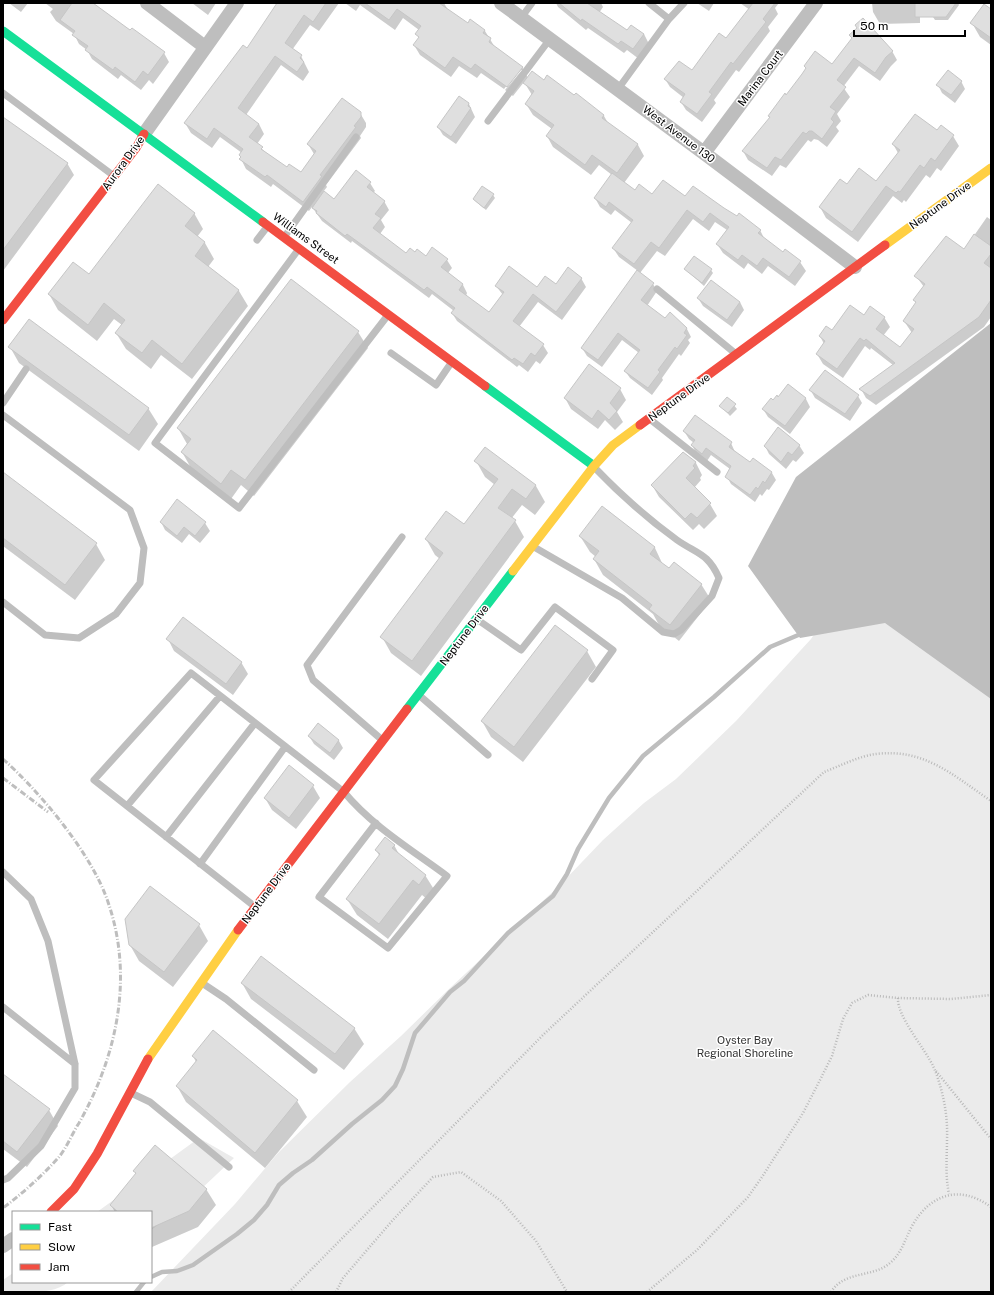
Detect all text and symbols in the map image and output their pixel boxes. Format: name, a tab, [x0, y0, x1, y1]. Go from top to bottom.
scale bar	[854, 12, 965, 38]
text: 50 m	[860, 19, 888, 33]
street label: Marina Court	[735, 48, 785, 108]
street label: West Avenue 130	[641, 103, 718, 165]
street label: Aurora Drive	[99, 134, 147, 192]
street label: Neptune Drive	[907, 179, 973, 231]
street label: Williams Street	[271, 210, 341, 266]
street label: Neptune Drive	[646, 371, 712, 423]
street label: Neptune Drive	[437, 602, 491, 668]
street label: Neptune Drive	[239, 860, 293, 926]
park label: Oyster Bay Regional Shoreline	[697, 1034, 793, 1059]
legend	[12, 1211, 152, 1283]
text: Fast	[48, 1220, 73, 1234]
text: Slow	[48, 1240, 76, 1254]
text: Jam	[48, 1260, 70, 1274]

